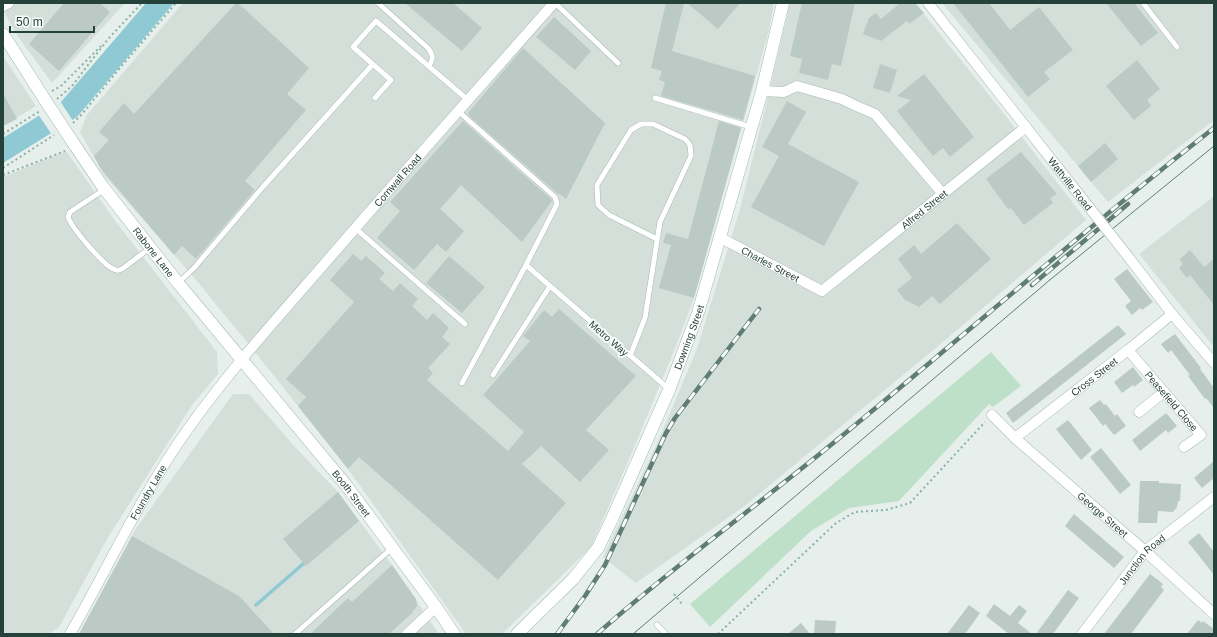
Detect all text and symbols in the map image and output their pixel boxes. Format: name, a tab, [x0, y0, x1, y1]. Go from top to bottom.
scale bar	[10, 8, 94, 34]
text: 50 m	[16, 15, 43, 29]
street label: Cornwall Road	[372, 152, 423, 209]
street label: Wattville Road	[1046, 155, 1094, 212]
street label: Alfred Street	[899, 188, 949, 231]
street label: Rabone Lane	[131, 225, 177, 280]
street label: Charles Street	[739, 245, 801, 284]
street label: Downing Street	[672, 303, 706, 371]
street label: Metro Way	[587, 318, 630, 358]
street label: Cross Street	[1069, 355, 1120, 398]
street label: Peasefield Close	[1143, 369, 1200, 434]
street label: Foundry Lane	[128, 462, 169, 522]
street label: Booth Street	[330, 468, 373, 519]
street label: George Street	[1075, 490, 1130, 540]
street label: Junction Road	[1117, 532, 1167, 587]

